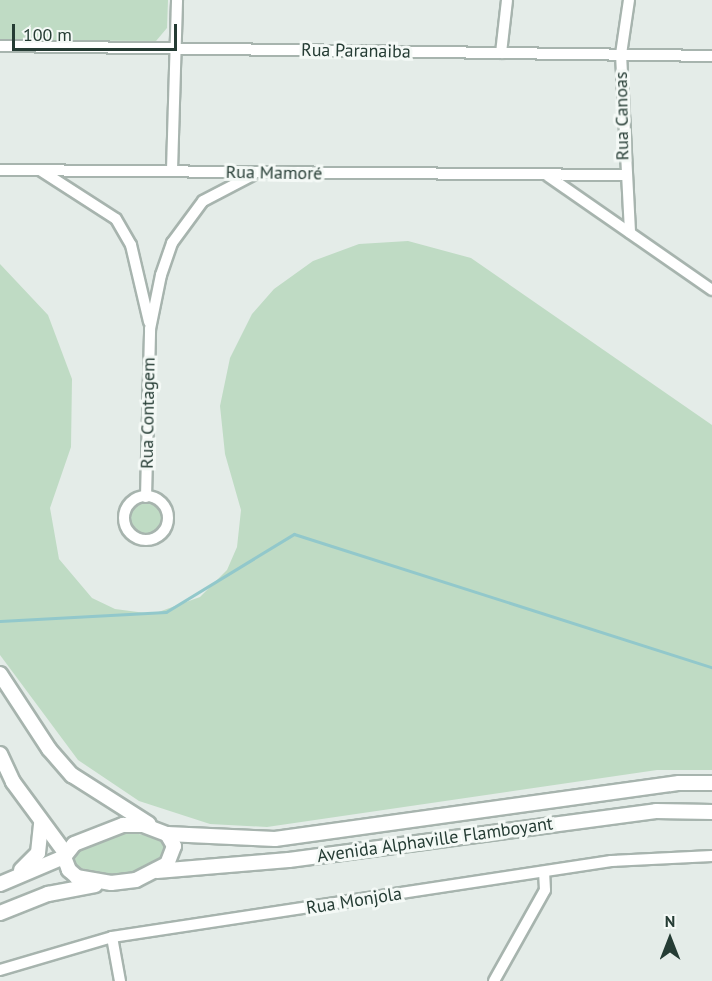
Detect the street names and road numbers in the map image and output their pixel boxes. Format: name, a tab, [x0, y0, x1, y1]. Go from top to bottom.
street label: Rua Paranaiba	[301, 39, 411, 63]
street label: Rua Canoas	[610, 71, 634, 161]
street label: Rua Mamoré	[225, 161, 323, 185]
street label: Rua Contagem	[136, 357, 160, 469]
street label: Avenida Alphaville Flamboyant	[315, 813, 555, 867]
street label: Rua Monjola	[305, 883, 403, 919]

